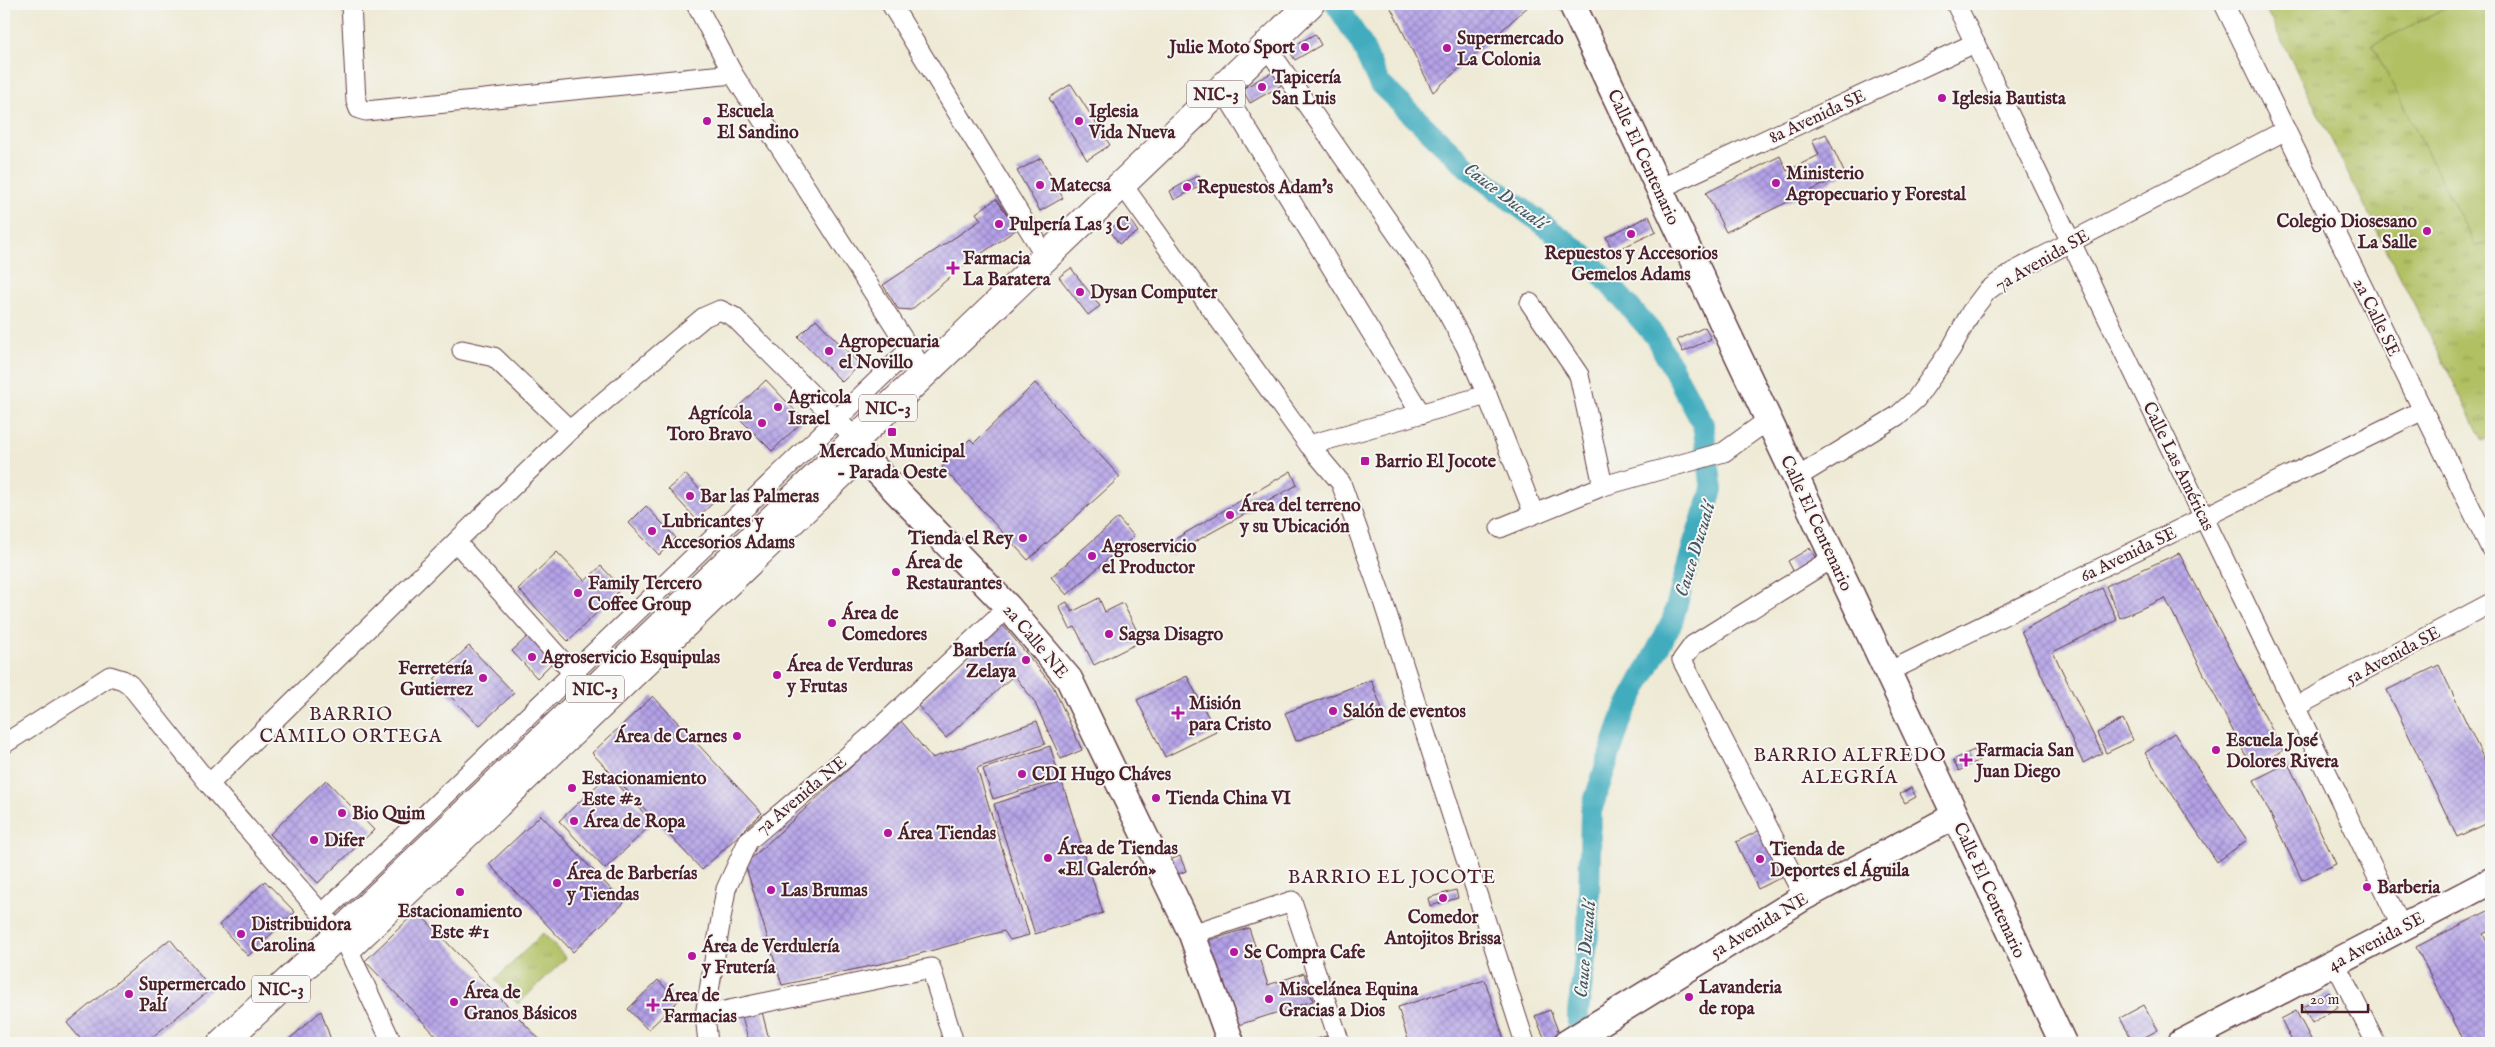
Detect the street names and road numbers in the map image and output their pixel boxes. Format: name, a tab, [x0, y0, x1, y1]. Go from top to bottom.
road number: NIC-3	[1187, 80, 1245, 108]
street label: 8a Avenida SE	[1766, 85, 1870, 150]
street label: Calle El Centenario	[1601, 86, 1684, 230]
street label: 7a Avenida SE	[1991, 225, 2094, 298]
street label: 2a Calle SE	[2347, 275, 2405, 361]
road number: NIC-3	[859, 394, 917, 422]
street label: Calle Las Américas	[2136, 398, 2219, 535]
street label: Calle El Centenario	[1774, 452, 1857, 596]
street label: 6a Avenida SE	[2077, 522, 2181, 589]
street label: 2a Calle NE	[997, 600, 1073, 684]
street label: 5a Avenida SE	[2343, 622, 2445, 691]
road number: NIC-3	[566, 676, 624, 702]
street label: 7a Avenida NE	[752, 751, 852, 841]
street label: Calle El Centenario	[1947, 819, 2030, 963]
street label: 5a Avenida NE	[1707, 888, 1813, 964]
street label: 4a Avenida SE	[2325, 907, 2429, 977]
road number: NIC-3	[252, 976, 310, 1002]

